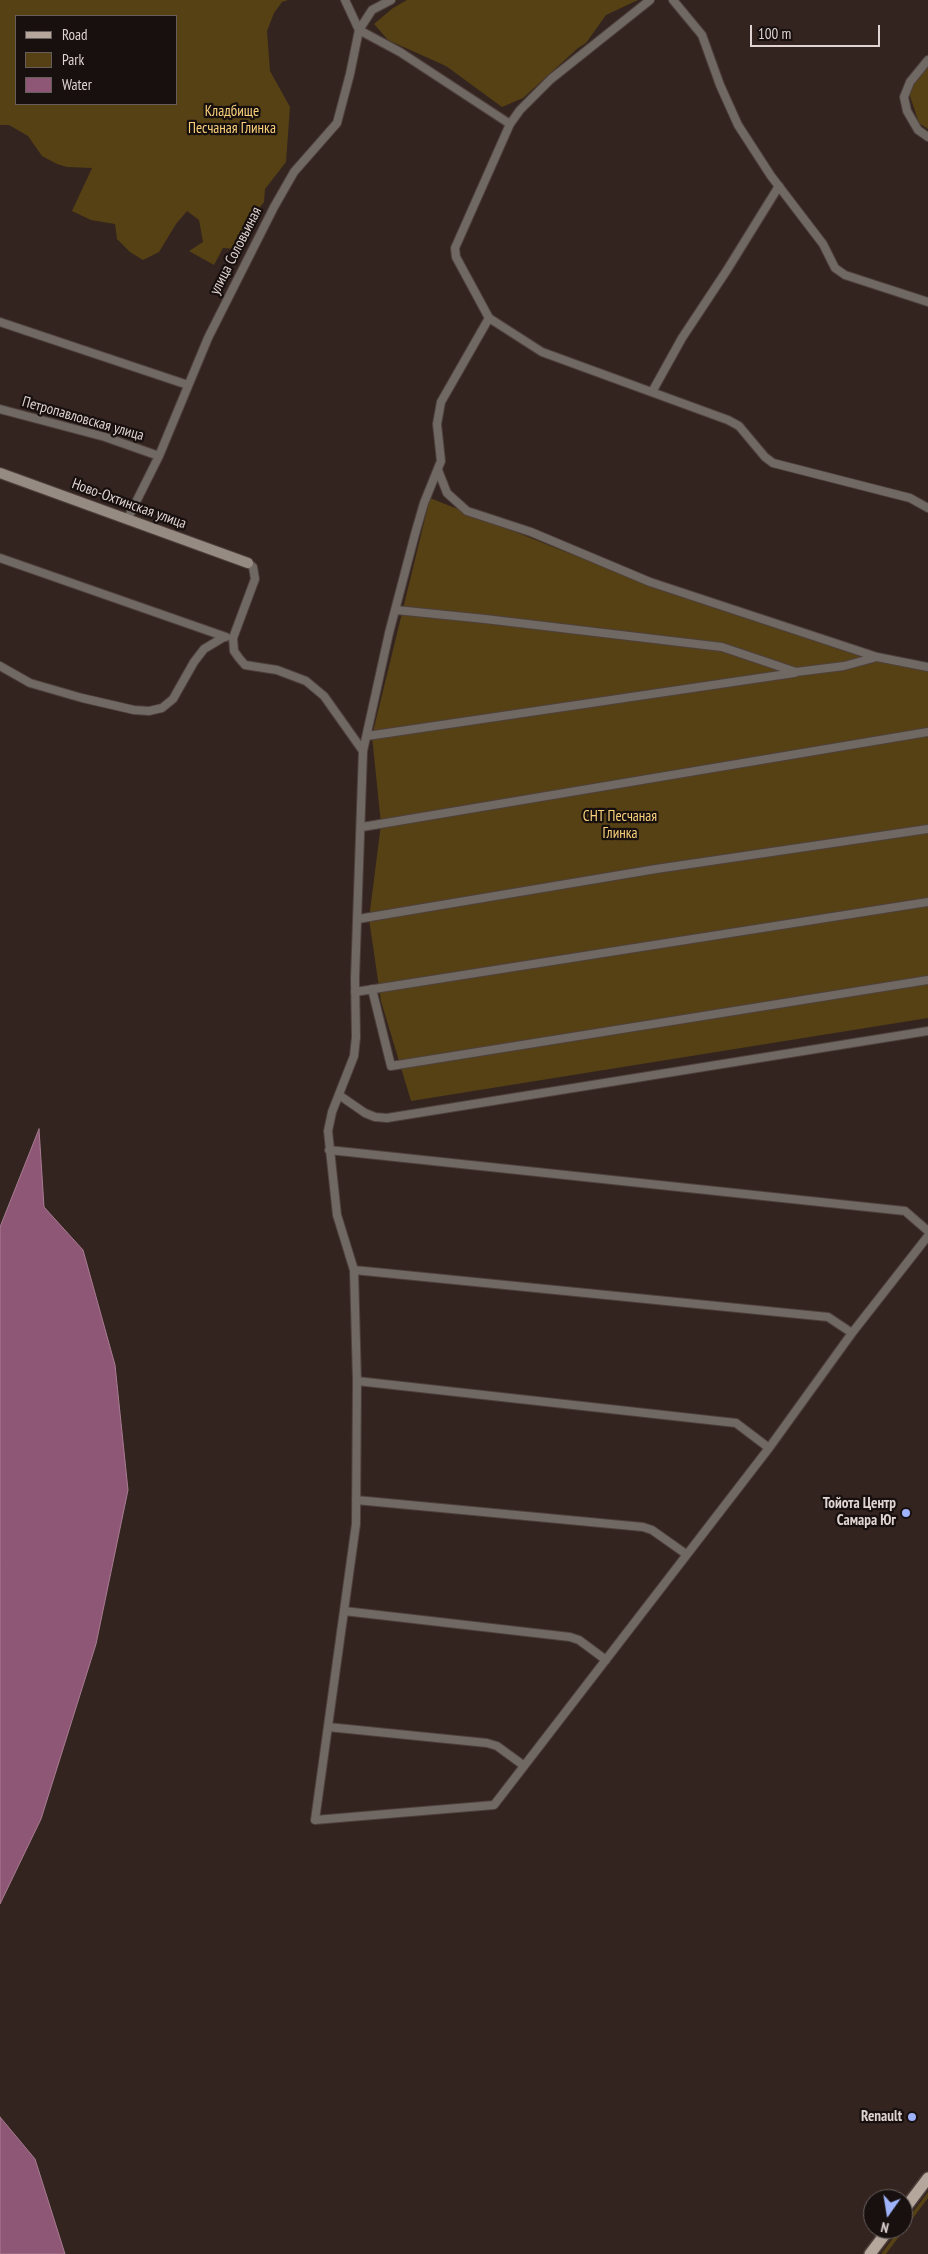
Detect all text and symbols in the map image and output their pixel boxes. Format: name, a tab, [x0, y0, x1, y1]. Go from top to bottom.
legend	[15, 15, 178, 105]
scale bar	[753, 15, 883, 47]
text: 100 m	[758, 24, 791, 43]
text: Road	[62, 25, 88, 44]
text: Park	[62, 50, 84, 69]
text: Water	[62, 75, 92, 94]
park label: Кладбище Песчаная Глинка	[188, 103, 276, 138]
street label: улица Соловьиная	[206, 204, 266, 298]
street label: Петропавловская улица	[20, 393, 146, 445]
street label: Ново-Охтинская улица	[69, 475, 189, 533]
park label: СНТ Песчаная Глинка	[583, 808, 657, 843]
place label: Тойота Центр Самара Юг	[823, 1495, 896, 1530]
marker: Тойота Центр Самара Юг	[900, 1507, 912, 1519]
place label: Renault	[861, 2108, 902, 2126]
marker: Renault	[906, 2111, 918, 2123]
north arrow	[863, 2189, 913, 2239]
text: N	[879, 2218, 891, 2237]

